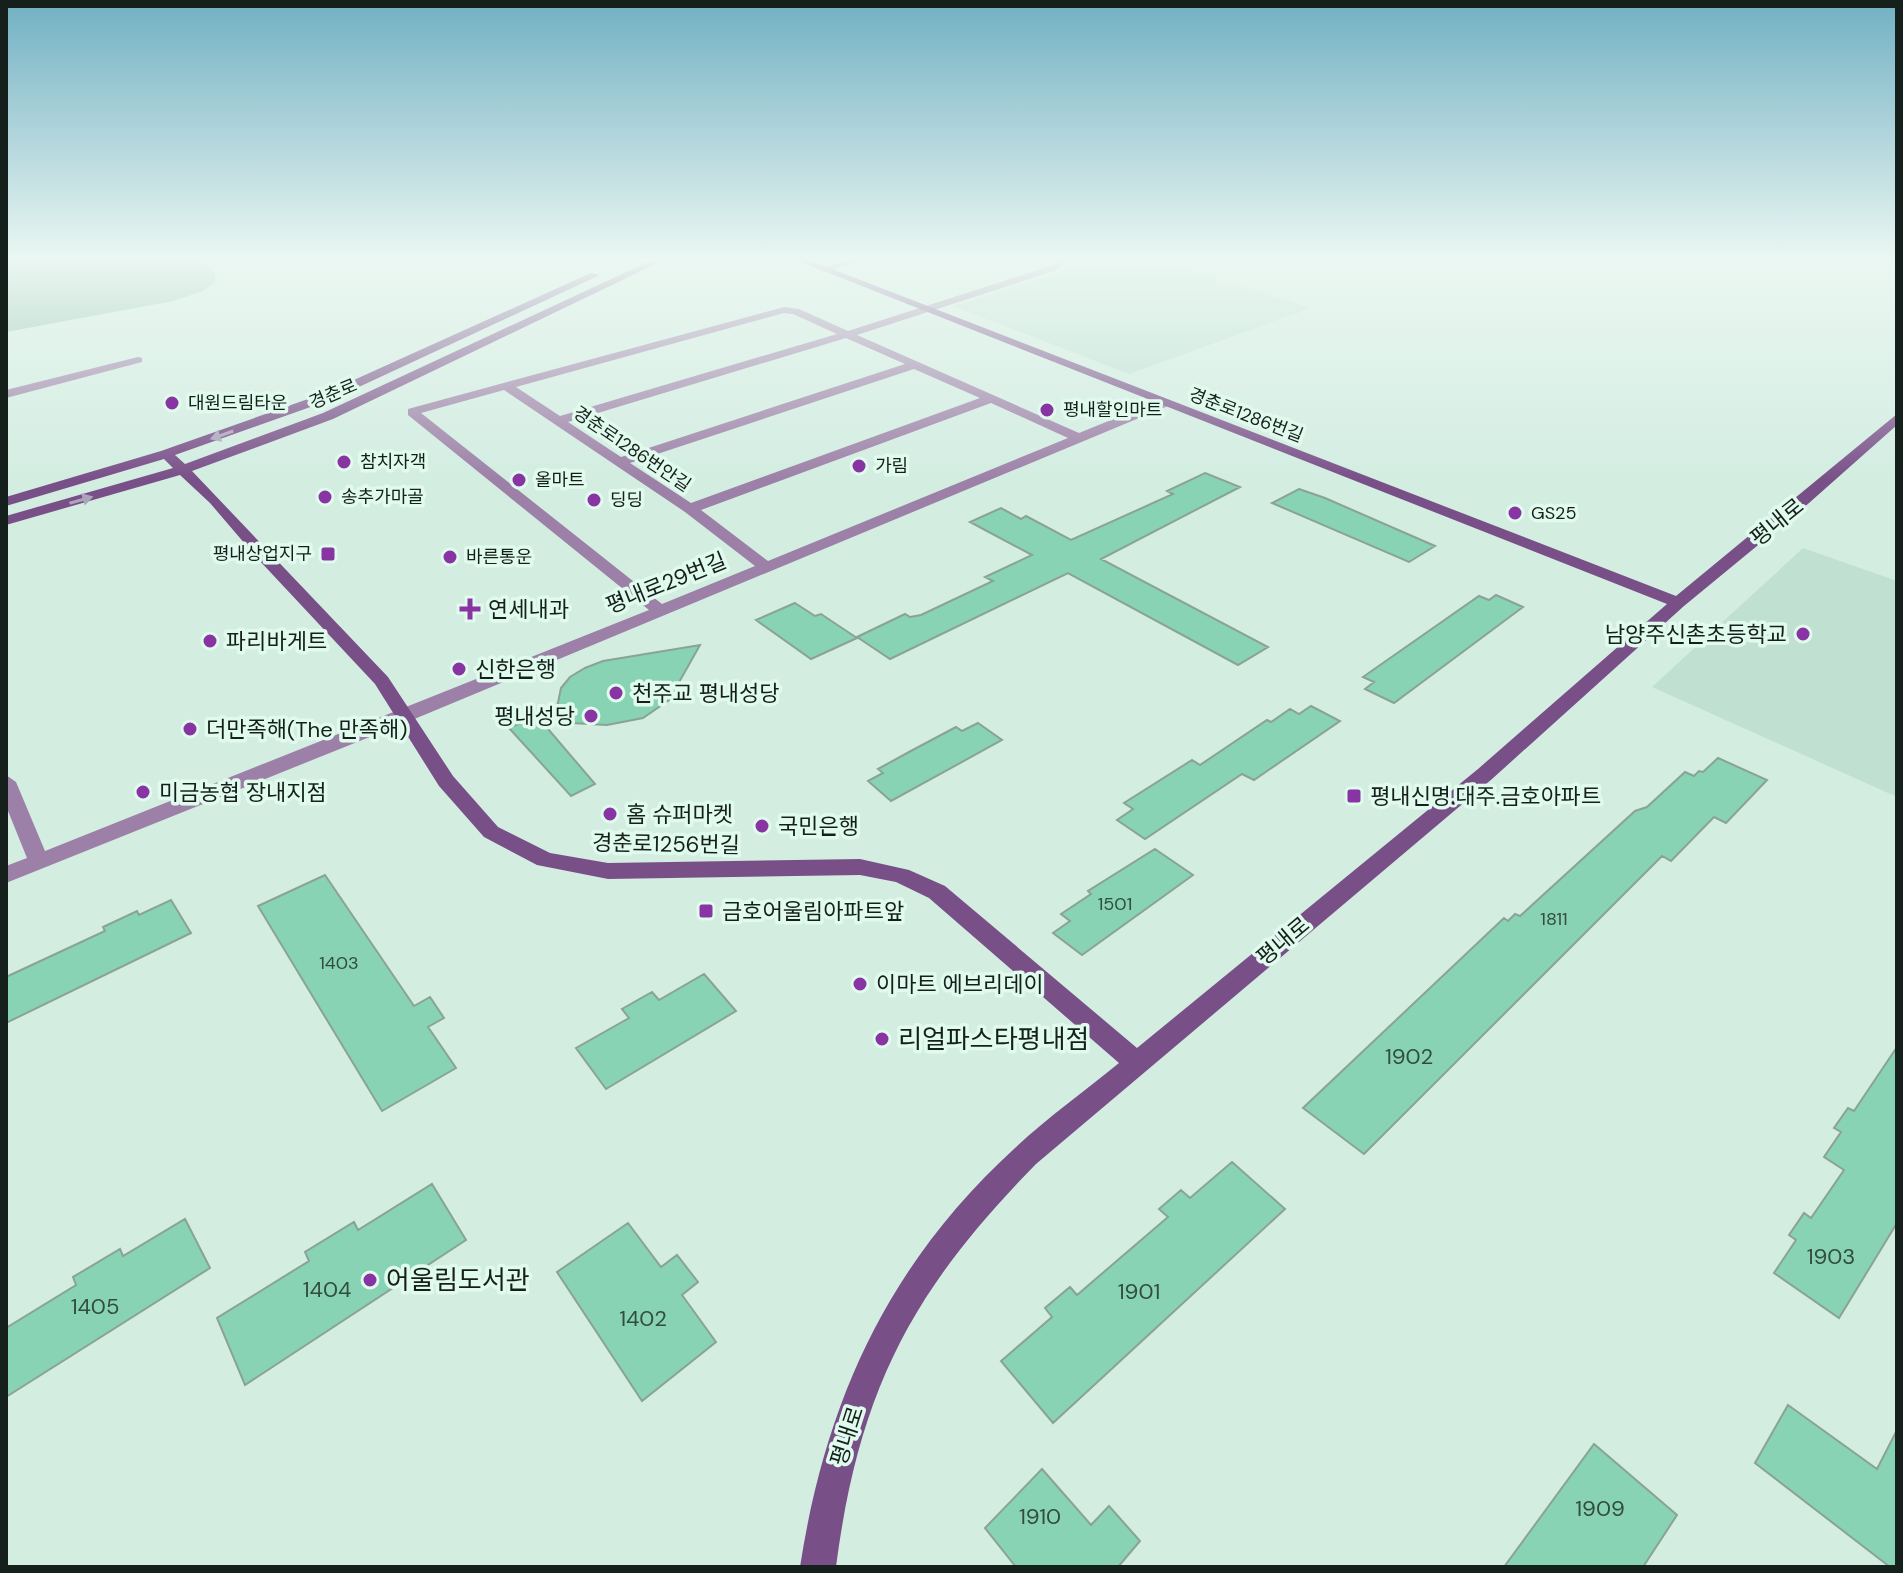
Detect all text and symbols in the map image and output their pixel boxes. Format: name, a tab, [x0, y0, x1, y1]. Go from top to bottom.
street label: 경춘로	[305, 373, 361, 415]
street label: 경춘로1286번길	[1185, 382, 1307, 448]
place label: 대원드림타운	[188, 391, 287, 415]
marker: 대원드림타운	[163, 394, 181, 412]
place label: 평내할인마트	[1063, 398, 1162, 422]
street label: 경춘로1286번안길	[568, 401, 696, 497]
marker: 평내할인마트	[1038, 401, 1056, 419]
one-way arrow	[210, 429, 234, 441]
place label: 참치자객	[360, 450, 426, 474]
marker: 참치자객	[335, 453, 353, 471]
place label: 가림	[875, 454, 908, 478]
marker: 가림	[850, 457, 868, 475]
place label: 올마트	[535, 468, 585, 492]
marker: 올마트	[510, 471, 528, 489]
place label: 송추가마골	[341, 485, 424, 509]
marker: 송추가마골	[316, 488, 334, 506]
place label: 딩딩	[610, 488, 643, 512]
marker: 딩딩	[585, 491, 603, 509]
street label: 평내로	[1744, 492, 1810, 552]
one-way arrow	[70, 493, 94, 506]
place label: GS25	[1531, 501, 1576, 525]
marker: GS25	[1506, 504, 1524, 522]
place label: 평내상업지구	[213, 542, 312, 566]
marker: 평내상업지구	[319, 545, 337, 563]
place label: 바른통운	[466, 545, 532, 569]
street label: 평내로29번길	[601, 546, 731, 620]
marker: 바른통운	[441, 548, 459, 566]
place label: 연세내과	[488, 595, 569, 624]
marker: 연세내과	[459, 598, 481, 620]
place label: 남양주신촌초등학교	[1605, 620, 1787, 649]
marker: 남양주신촌초등학교	[1794, 625, 1812, 643]
place label: 파리바게트	[226, 627, 327, 656]
marker: 파리바게트	[201, 632, 219, 650]
place label: 신한은행	[475, 655, 556, 684]
marker: 신한은행	[450, 660, 468, 678]
place label: 천주교 평내성당	[632, 679, 780, 708]
marker: 천주교 평내성당	[607, 684, 625, 702]
place label: 평내성당	[494, 702, 575, 731]
marker: 평내성당	[582, 707, 600, 725]
place label: 더만족해(The 만족해)	[206, 715, 407, 744]
marker: 더만족해(The 만족해)	[181, 720, 199, 738]
place label: 미금농협 장내지점	[159, 778, 327, 807]
place label: 평내신명.대주.금호아파트	[1370, 782, 1601, 811]
marker: 미금농협 장내지점	[134, 783, 152, 801]
marker: 평내신명.대주.금호아파트	[1345, 787, 1363, 805]
place label: 홈 슈퍼마켓	[626, 800, 733, 829]
marker: 홈 슈퍼마켓	[601, 805, 619, 823]
place label: 국민은행	[778, 812, 859, 841]
marker: 국민은행	[753, 817, 771, 835]
street label: 경춘로1256번길	[592, 828, 740, 860]
house number: 1501	[1098, 892, 1132, 916]
place label: 금호어울림아파트앞	[722, 897, 904, 926]
marker: 금호어울림아파트앞	[697, 902, 715, 920]
house number: 1811	[1540, 907, 1568, 931]
street label: 평내로	[1250, 910, 1316, 972]
house number: 1403	[319, 951, 359, 975]
place label: 이마트 에브리데이	[876, 970, 1044, 999]
marker: 이마트 에브리데이	[851, 975, 869, 993]
place label: 리얼파스타평내점	[898, 1022, 1089, 1056]
marker: 리얼파스타평내점	[873, 1030, 891, 1048]
house number: 1902	[1385, 1042, 1433, 1071]
house number: 1903	[1807, 1242, 1855, 1271]
place label: 어울림도서관	[386, 1263, 530, 1297]
marker: 어울림도서관	[361, 1271, 379, 1289]
house number: 1404	[303, 1275, 351, 1304]
house number: 1901	[1118, 1277, 1160, 1306]
house number: 1405	[71, 1292, 119, 1321]
house number: 1402	[619, 1304, 667, 1333]
street label: 평내로	[824, 1403, 870, 1469]
house number: 1909	[1575, 1494, 1625, 1523]
house number: 1910	[1019, 1502, 1061, 1531]

